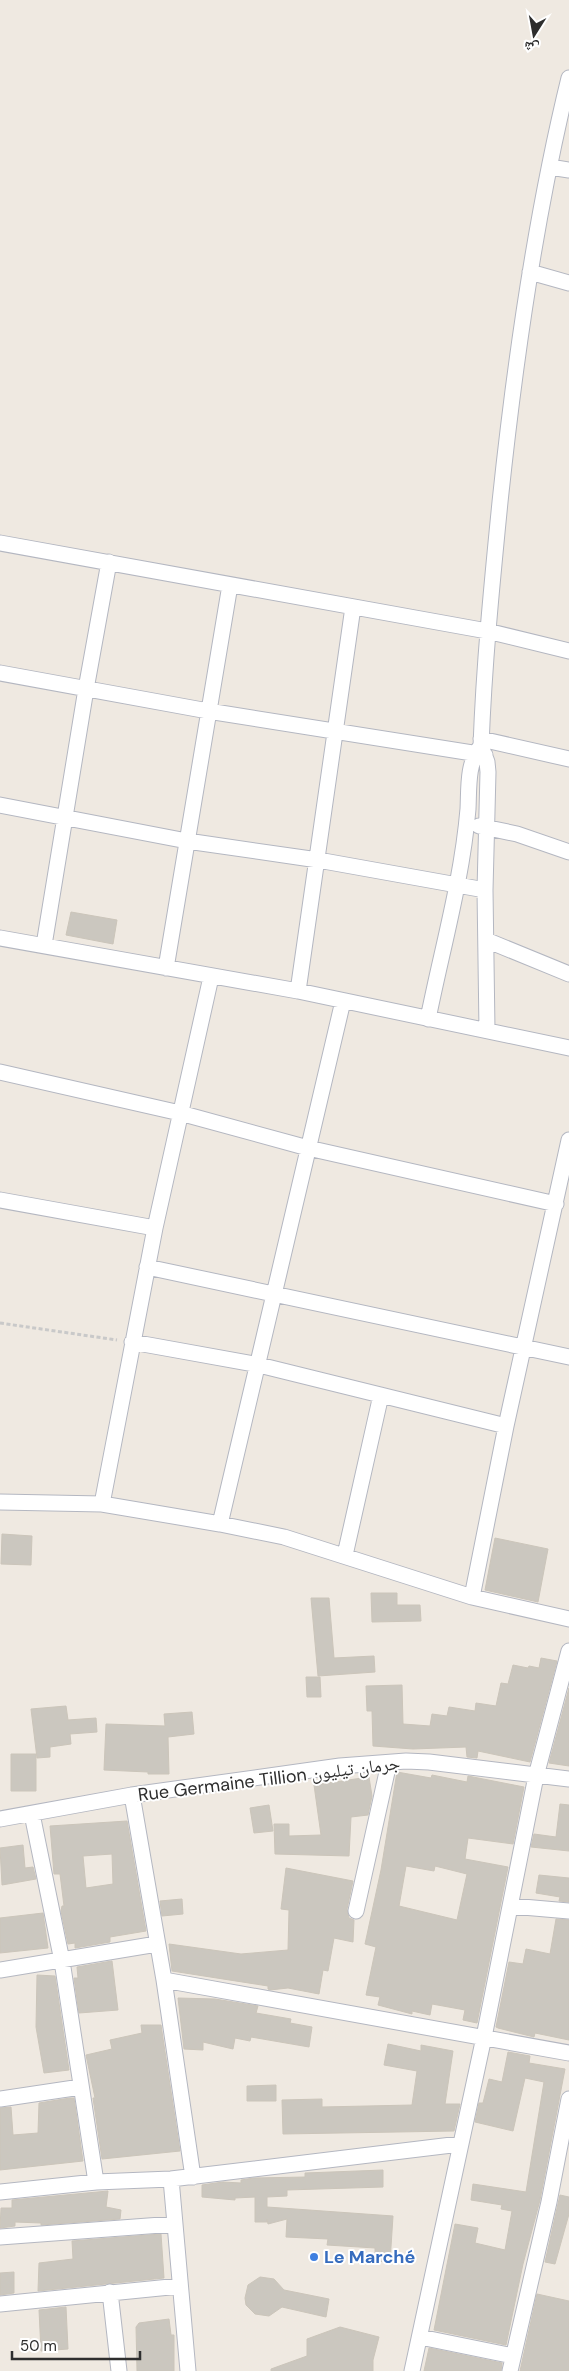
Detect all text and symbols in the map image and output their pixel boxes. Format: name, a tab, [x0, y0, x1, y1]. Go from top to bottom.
north arrow	[509, 10, 559, 60]
text: ش	[522, 37, 541, 58]
street label: Rue Germaine Tillion جرمان تيليون	[137, 1751, 401, 1807]
place label: Le Marché	[324, 2245, 415, 2269]
marker: Le Marché	[308, 2251, 320, 2263]
scale bar	[12, 2328, 140, 2360]
text: 50 m	[20, 2336, 57, 2356]

